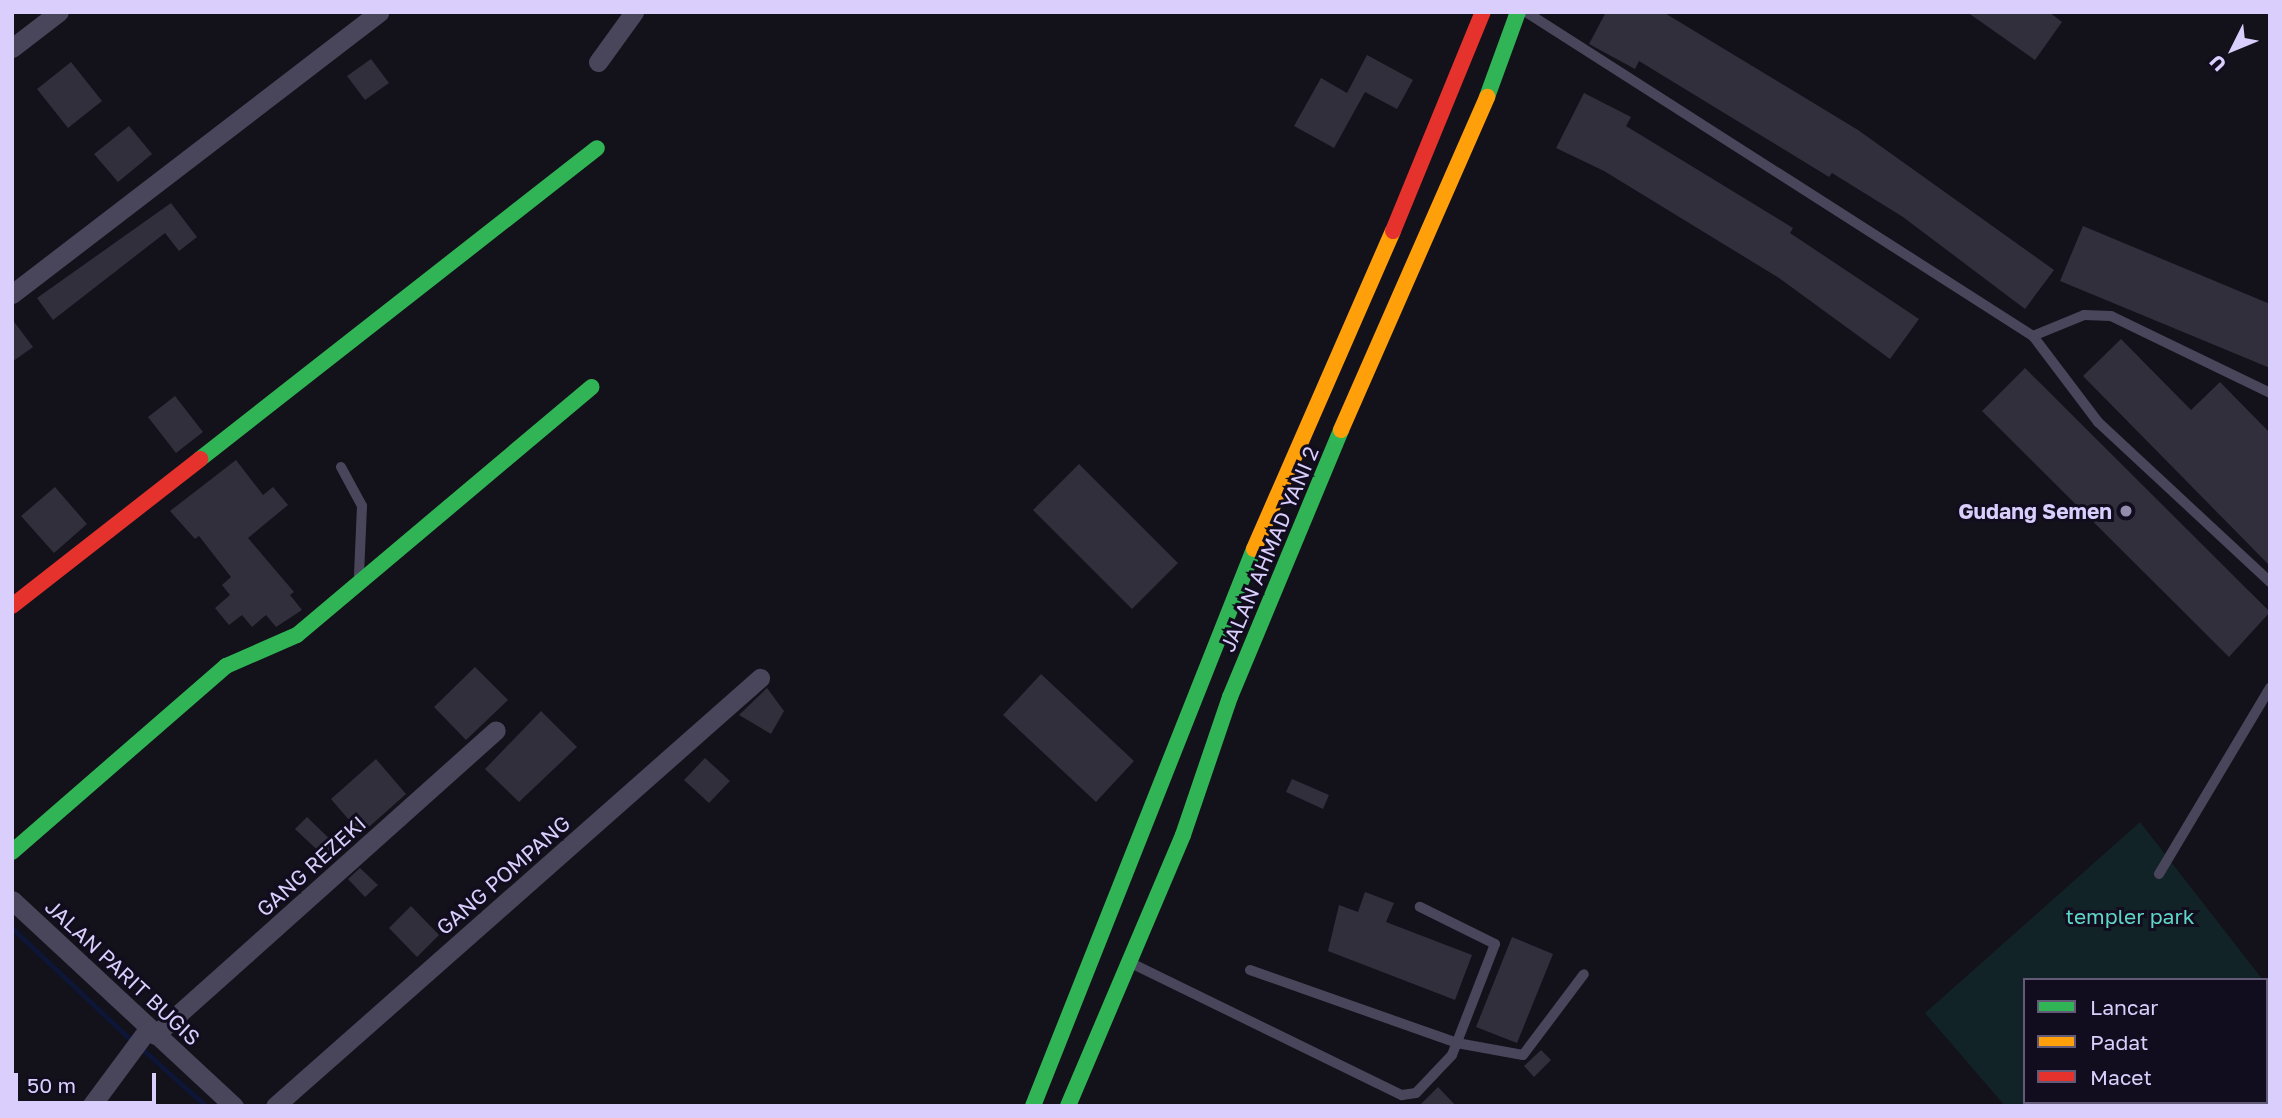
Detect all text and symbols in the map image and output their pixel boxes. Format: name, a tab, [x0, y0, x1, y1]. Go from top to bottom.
north arrow	[2198, 14, 2268, 84]
text: U	[2204, 51, 2230, 77]
street label: JALAN AHMAD YANI 2	[1214, 443, 1324, 655]
place label: Gudang Semen	[1958, 498, 2112, 524]
marker: Gudang Semen	[2118, 503, 2134, 519]
street label: GANG REZEKI	[251, 810, 371, 922]
street label: GANG POMPANG	[431, 810, 575, 940]
street label: JALAN PARIT BUGIS	[40, 894, 206, 1050]
park label: templer park	[2065, 903, 2195, 929]
legend	[2023, 978, 2268, 1104]
text: Lancar	[2090, 994, 2158, 1020]
text: Padat	[2090, 1029, 2148, 1055]
scale bar	[18, 1058, 159, 1102]
text: Macet	[2090, 1064, 2152, 1090]
text: 50 m	[27, 1072, 76, 1098]

